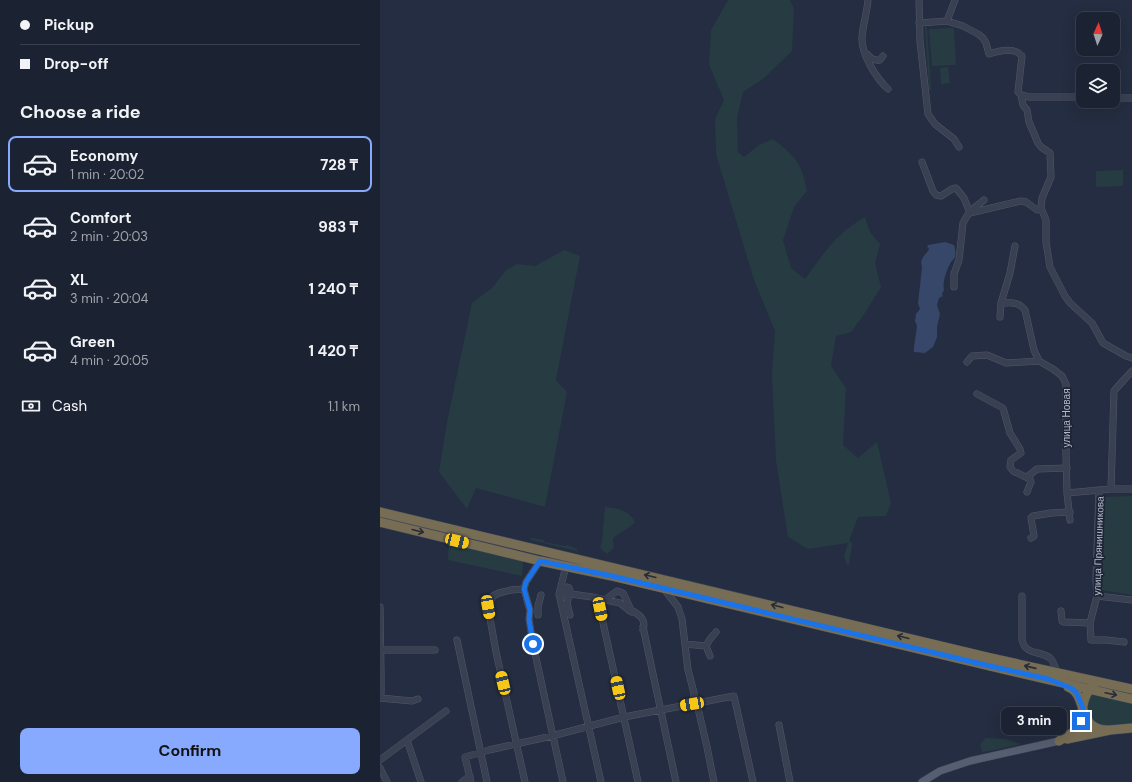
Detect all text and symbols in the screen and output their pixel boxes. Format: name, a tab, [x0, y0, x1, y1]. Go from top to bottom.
north arrow	[1076, 12, 1120, 56]
map controls	[1076, 12, 1120, 108]
text: Pickup	[44, 15, 94, 35]
text: Drop-off	[44, 54, 109, 74]
button: layers	[1076, 64, 1120, 108]
text: Choose a ride	[20, 100, 141, 124]
icon: car	[22, 146, 58, 182]
text: Economy	[70, 146, 138, 166]
text: 728 ₸	[320, 155, 358, 175]
text: 1 min · 20:02	[70, 166, 144, 183]
icon: car	[22, 208, 58, 244]
text: Comfort	[70, 208, 131, 228]
text: 983 ₸	[318, 217, 358, 237]
text: 2 min · 20:03	[70, 228, 148, 245]
icon: car	[22, 270, 58, 306]
text: XL	[70, 270, 88, 290]
text: 1 240 ₸	[308, 279, 358, 299]
text: 3 min · 20:04	[70, 290, 148, 307]
icon: car	[22, 332, 58, 368]
text: Green	[70, 332, 115, 352]
text: 1 420 ₸	[308, 341, 358, 361]
text: 4 min · 20:05	[70, 352, 149, 369]
street label: улица Новая	[1060, 388, 1073, 448]
icon: cash	[20, 395, 42, 417]
text: Cash	[52, 396, 87, 416]
text: 1.1 km	[328, 398, 360, 415]
street label: улица Прянишникова	[1090, 496, 1107, 596]
one-way arrow	[411, 528, 424, 535]
car	[444, 532, 470, 550]
one-way arrow	[644, 572, 657, 579]
car	[480, 594, 496, 620]
car	[592, 596, 608, 622]
one-way arrow	[770, 602, 783, 610]
one-way arrow	[897, 632, 910, 640]
route start	[524, 635, 542, 653]
one-way arrow	[1023, 662, 1036, 670]
car	[494, 670, 512, 696]
car	[610, 675, 626, 701]
one-way arrow	[1104, 690, 1117, 698]
car	[679, 696, 705, 712]
callout: 3 min	[1001, 707, 1067, 735]
text: 3 min	[1017, 712, 1051, 729]
route end	[1072, 712, 1090, 730]
button: Confirm	[20, 728, 360, 774]

